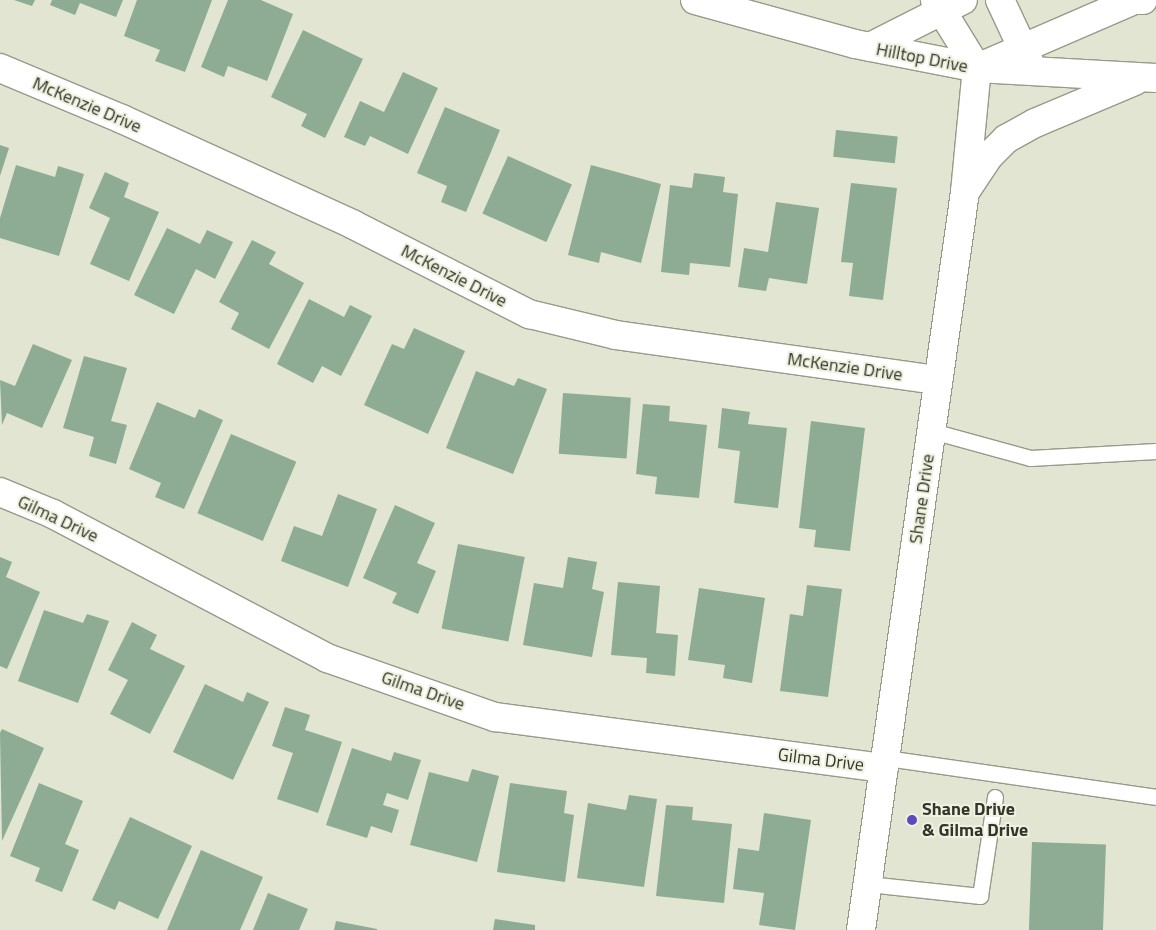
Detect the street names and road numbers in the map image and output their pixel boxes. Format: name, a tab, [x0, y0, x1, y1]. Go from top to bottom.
street label: Hilltop Drive	[874, 39, 970, 77]
street label: McKenzie Drive	[29, 72, 145, 138]
street label: McKenzie Drive	[397, 240, 511, 312]
street label: McKenzie Drive	[786, 348, 904, 386]
street label: Shane Drive	[905, 453, 939, 545]
street label: Gilma Drive	[14, 491, 102, 547]
street label: Gilma Drive	[379, 667, 467, 715]
street label: Gilma Drive	[777, 744, 865, 776]

